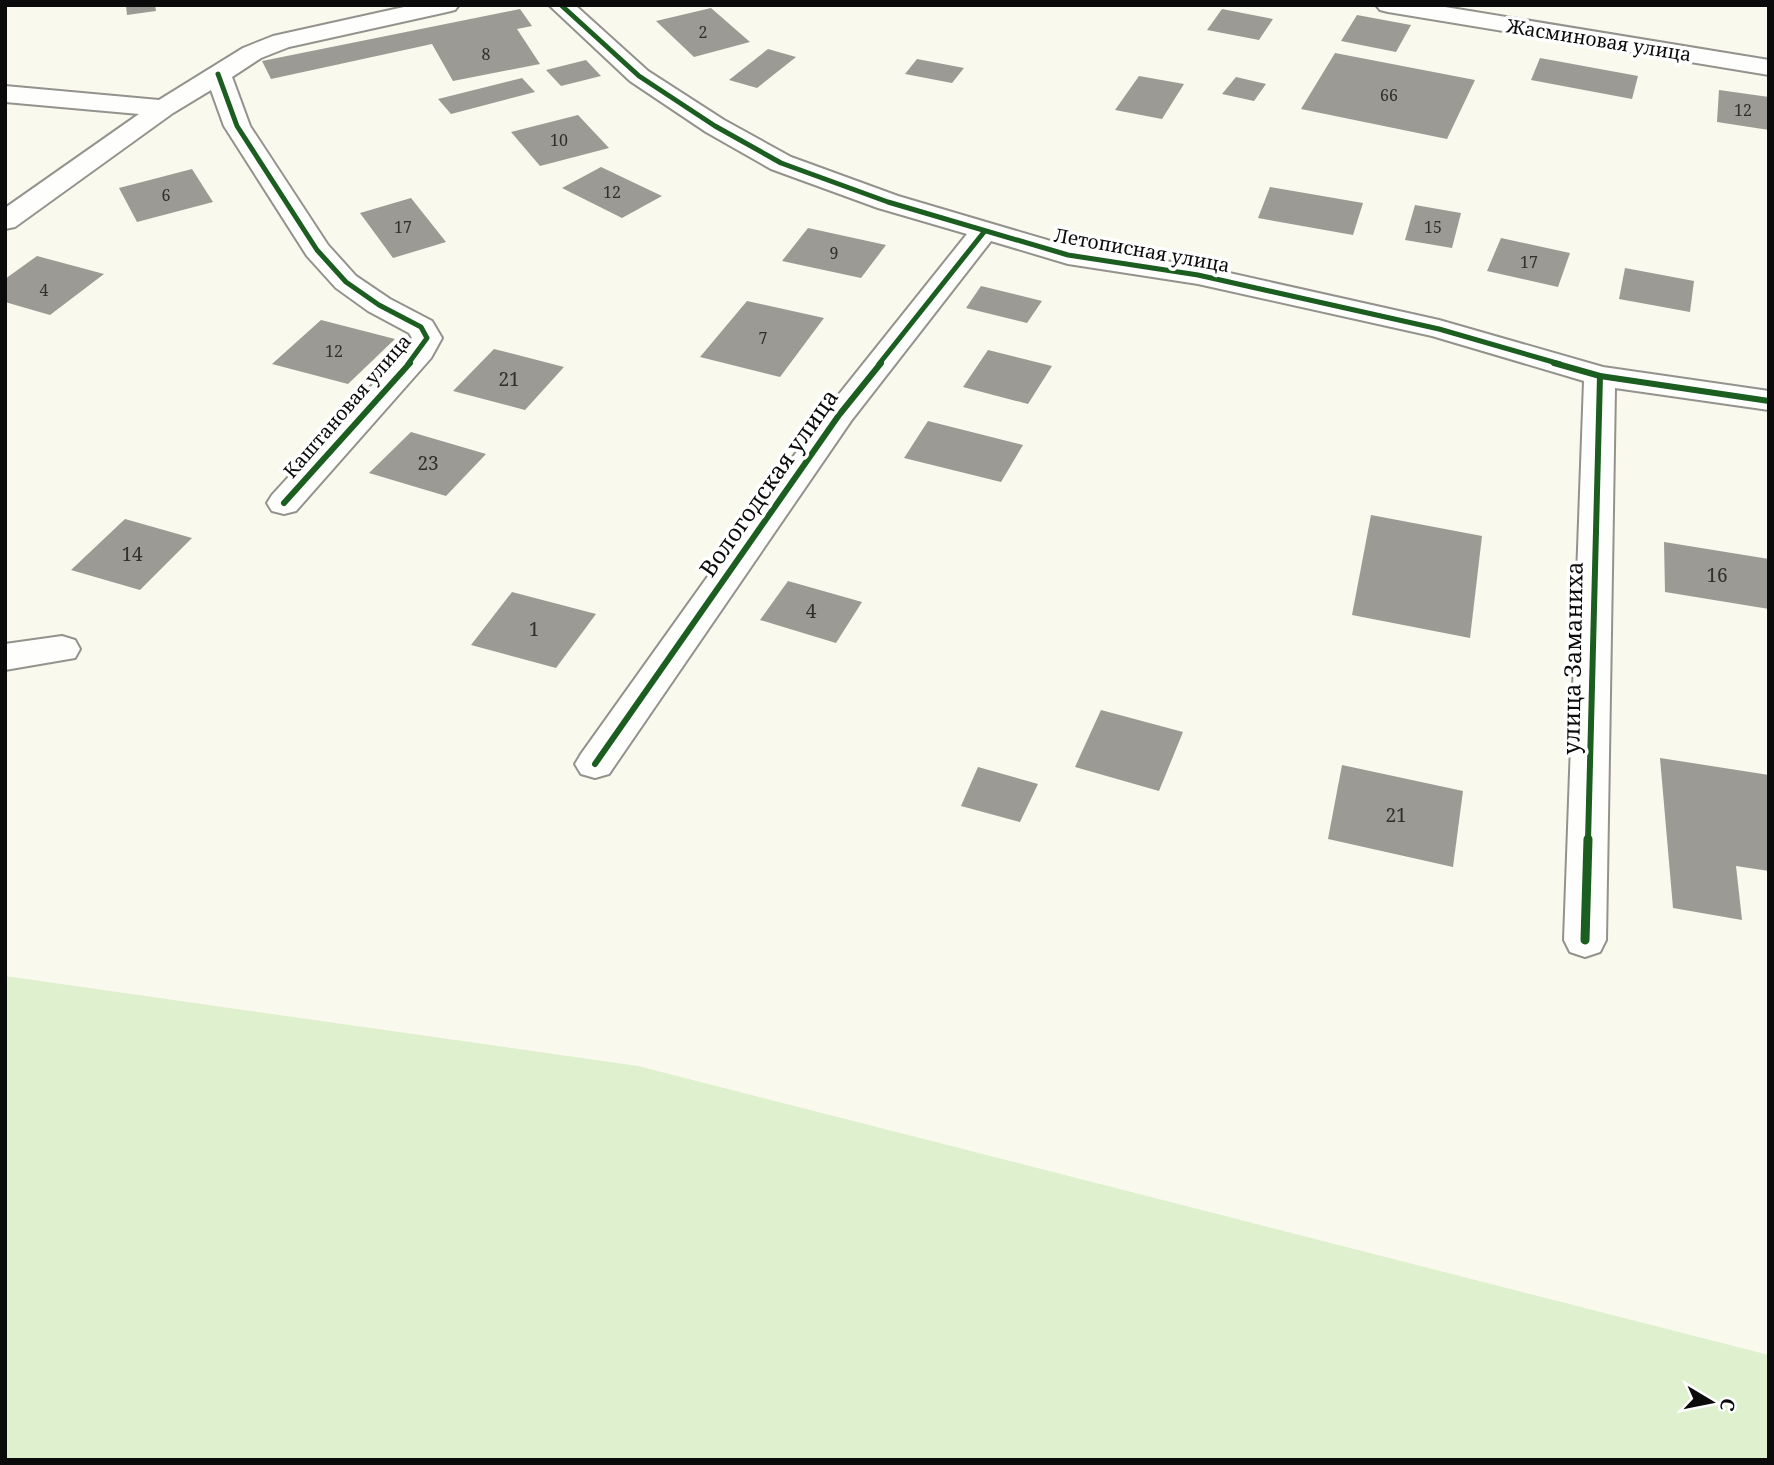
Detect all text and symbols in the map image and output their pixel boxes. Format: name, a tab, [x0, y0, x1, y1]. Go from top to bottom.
street label: Жасминовая улица	[1504, 12, 1693, 67]
house number: 2	[699, 21, 707, 43]
house number: 8	[482, 43, 491, 65]
house number: 66	[1380, 84, 1398, 106]
house number: 12	[1734, 99, 1752, 121]
house number: 10	[550, 129, 568, 151]
house number: 12	[603, 181, 621, 203]
house number: 6	[162, 184, 171, 206]
house number: 17	[394, 216, 412, 238]
house number: 15	[1424, 216, 1442, 238]
street label: Летописная улица	[1052, 222, 1232, 278]
house number: 9	[830, 242, 838, 264]
house number: 17	[1520, 251, 1538, 273]
house number: 4	[40, 279, 49, 301]
house number: 7	[759, 327, 768, 349]
street label: Каштановая улица	[277, 329, 417, 483]
house number: 12	[325, 340, 343, 362]
house number: 21	[498, 366, 520, 392]
street label: Вологодская улица	[691, 382, 845, 583]
house number: 23	[417, 450, 439, 476]
house number: 14	[121, 541, 143, 567]
street label: улица Заманиха	[1554, 561, 1590, 755]
house number: 16	[1706, 562, 1728, 588]
house number: 4	[806, 598, 817, 624]
house number: 1	[529, 616, 539, 642]
house number: 21	[1385, 802, 1407, 828]
north arrow	[1676, 1367, 1746, 1437]
text: С	[1714, 1397, 1742, 1413]

